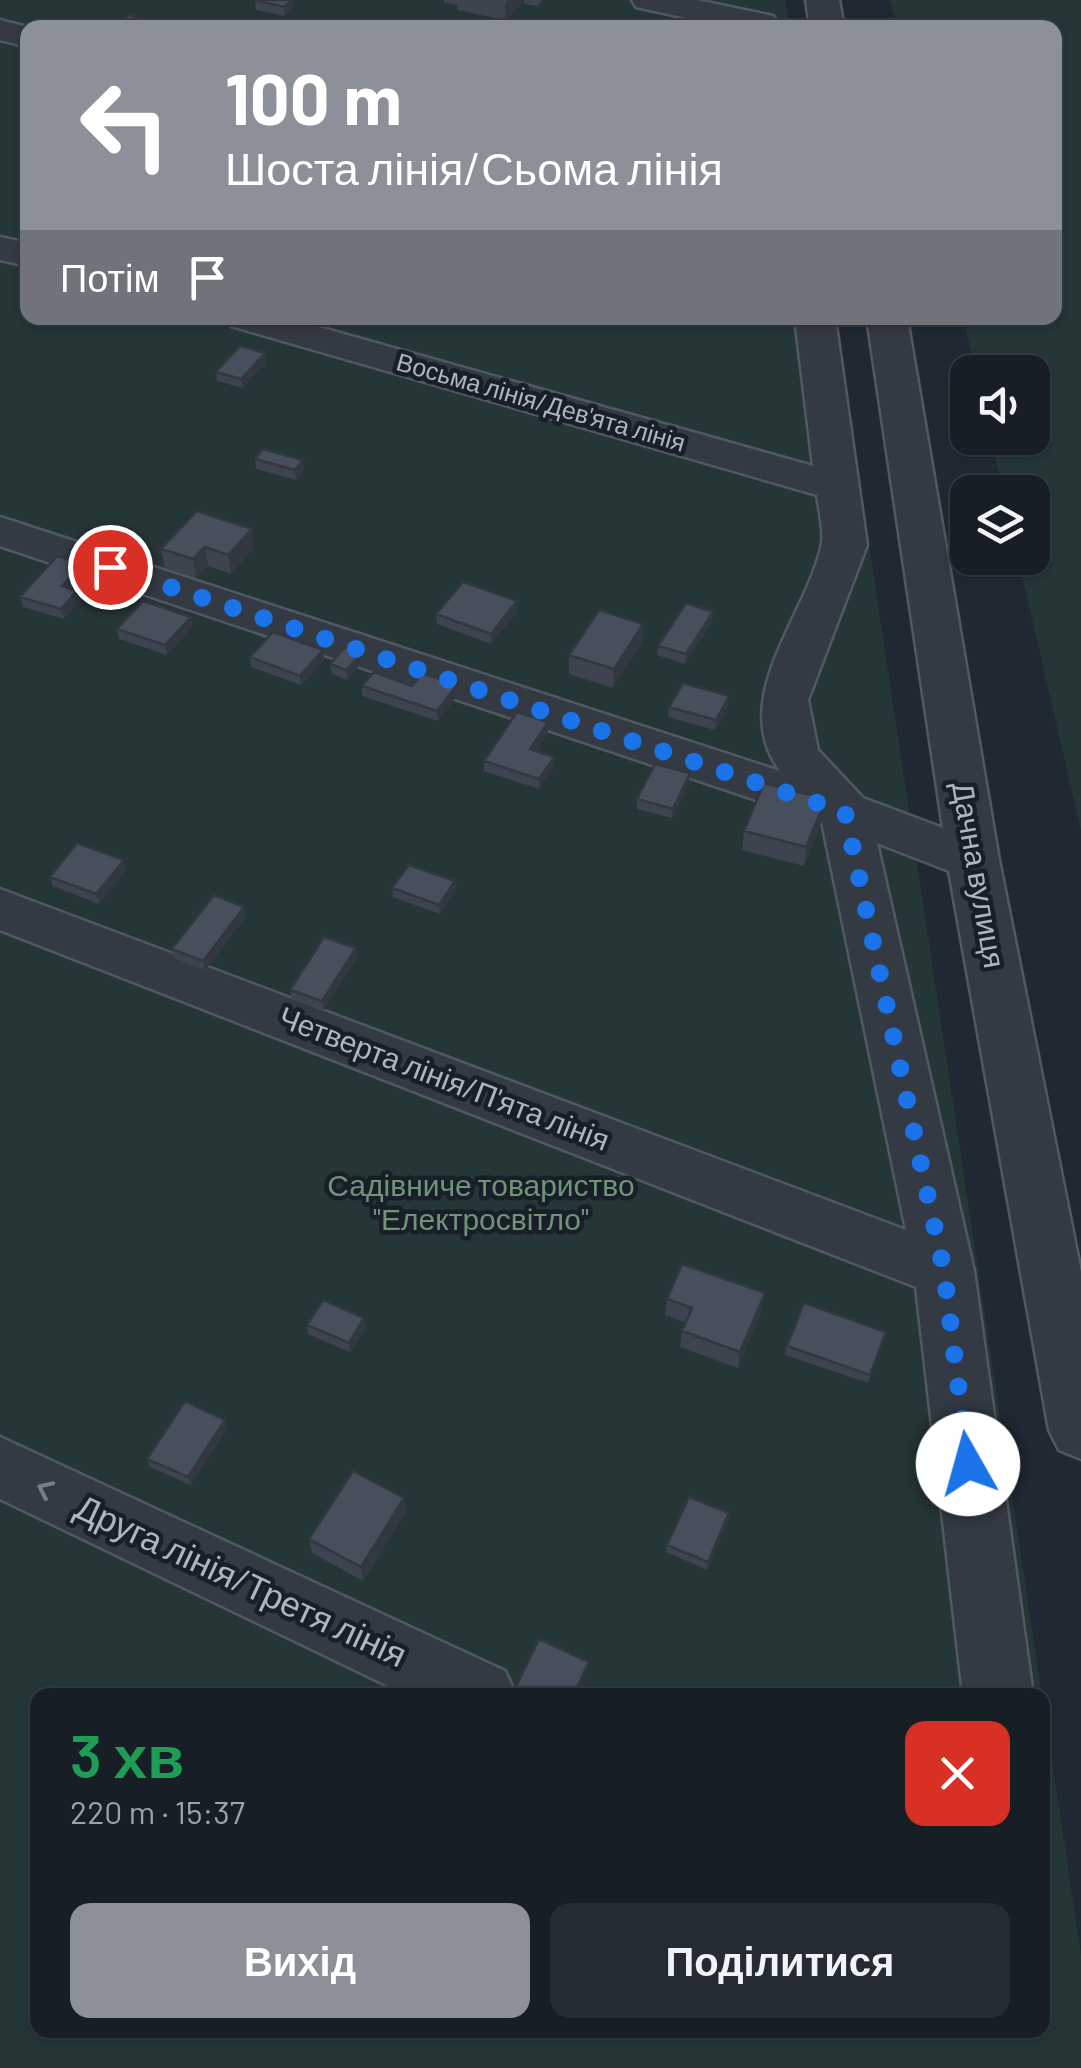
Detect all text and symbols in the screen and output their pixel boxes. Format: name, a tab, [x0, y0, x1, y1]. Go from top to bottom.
text: 100 m	[225, 55, 402, 139]
icon: left	[60, 60, 190, 190]
text: Шоста лінія/Сьома лінія	[225, 140, 723, 194]
icon: arrive	[180, 250, 235, 305]
text: Потім	[60, 254, 160, 300]
street label: Восьма лінія/Дев'ята лінія	[393, 345, 689, 457]
map controls	[950, 355, 1050, 575]
button: sound	[950, 355, 1050, 455]
button: layers	[950, 475, 1050, 575]
pin	[68, 525, 153, 610]
icon: arrive	[83, 540, 138, 595]
street label: Дачна вулиця	[946, 779, 1014, 971]
street label: Четверта лінія/П'ята лінія	[274, 997, 615, 1157]
park label: Садівниче товариство "Електросвітло"	[327, 1166, 635, 1236]
position arrow	[916, 1412, 1020, 1516]
one-way arrow	[37, 1481, 55, 1501]
street label: Друга лінія/Третя лінія	[70, 1484, 414, 1674]
text: 3 хв	[70, 1718, 184, 1790]
button: close	[905, 1721, 1010, 1826]
text: 220 m · 15:37	[70, 1792, 245, 1830]
button: Вихід	[70, 1903, 530, 2018]
button: Поділитися	[550, 1903, 1010, 2018]

